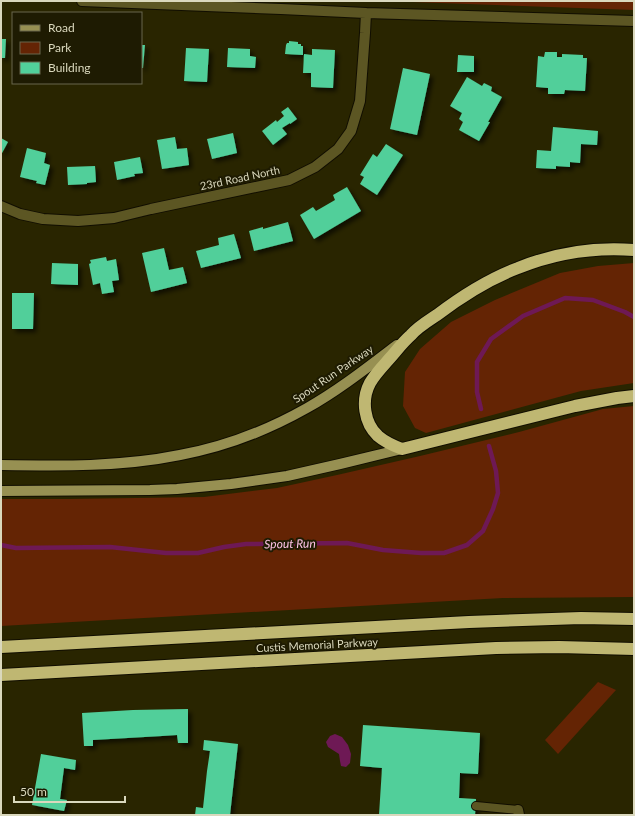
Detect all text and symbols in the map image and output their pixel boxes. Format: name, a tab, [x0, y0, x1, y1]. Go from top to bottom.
legend	[12, 12, 142, 84]
text: Road	[48, 20, 75, 35]
text: Park	[48, 40, 72, 55]
text: Building	[48, 60, 91, 75]
street label: 23rd Road North	[199, 163, 281, 192]
street label: Spout Run Parkway	[290, 342, 376, 405]
water label: Spout Run	[264, 536, 316, 551]
street label: Custis Memorial Parkway	[256, 635, 379, 654]
scale bar	[14, 778, 125, 804]
text: 50 m	[20, 784, 47, 799]

